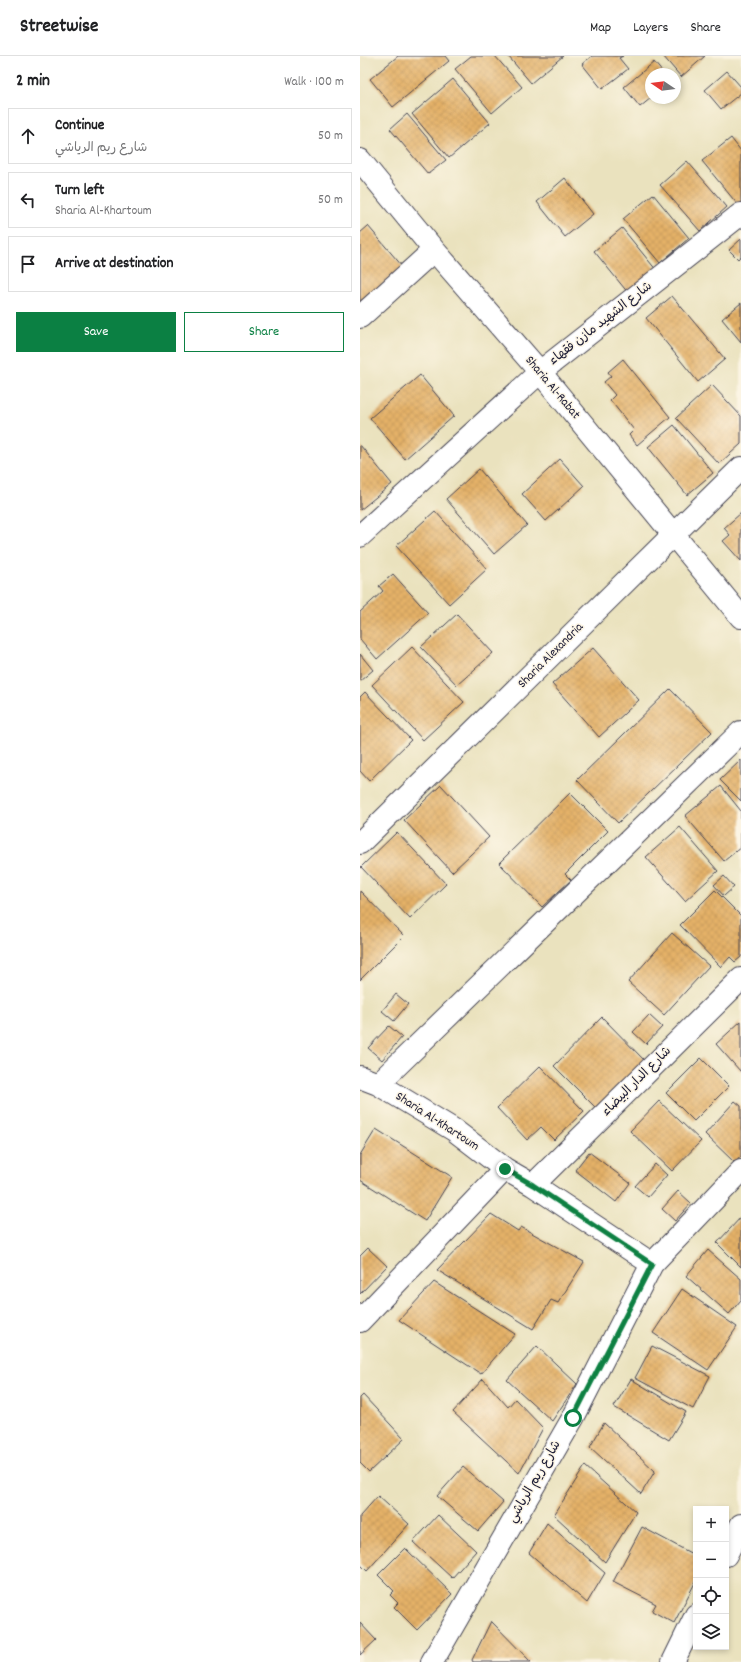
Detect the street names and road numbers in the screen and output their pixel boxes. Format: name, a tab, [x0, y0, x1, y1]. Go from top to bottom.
street label: شارع الشهيد مازن فقهاء	[545, 278, 657, 370]
street label: Sharia Al-Rabat	[520, 352, 584, 424]
street label: Sharia Alexandria	[514, 618, 589, 693]
street label: شارع الدار البيضاء	[598, 1043, 676, 1121]
street label: Sharia Al-Khartoum	[391, 1088, 483, 1156]
street label: شارع ريم الرياشي	[504, 1437, 566, 1527]

